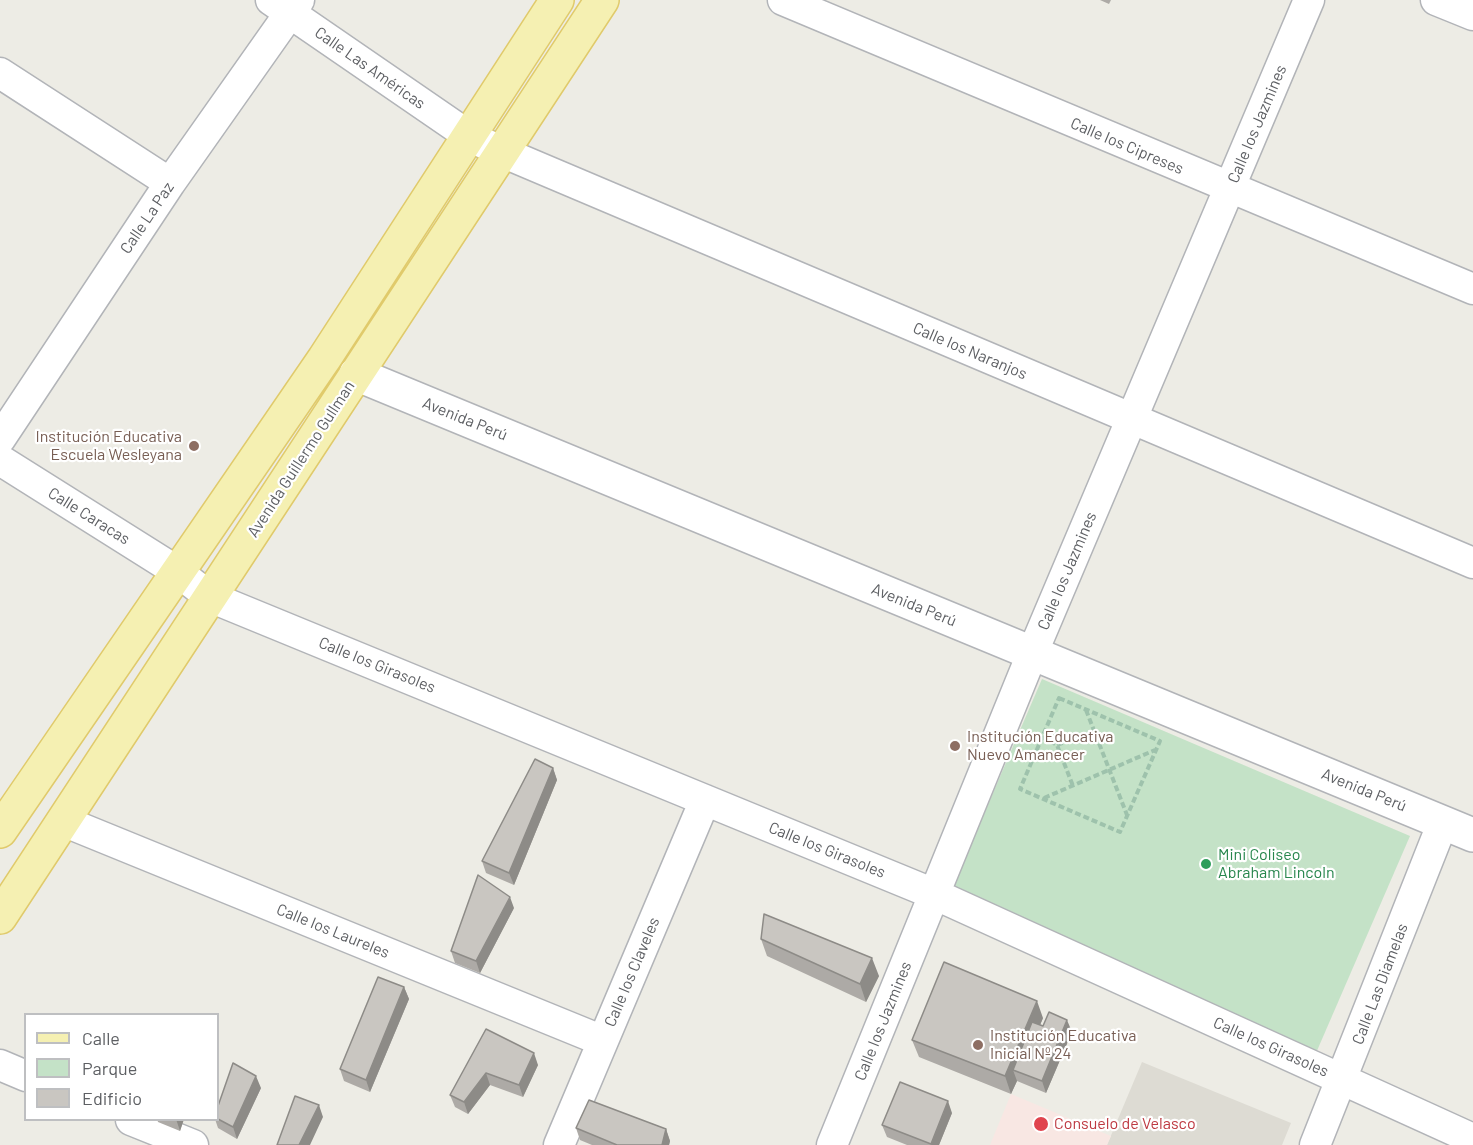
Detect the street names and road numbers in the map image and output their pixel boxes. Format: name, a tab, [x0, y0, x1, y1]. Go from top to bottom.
street label: Calle Las Américas	[311, 23, 429, 113]
street label: Calle los Jazmines	[1223, 62, 1291, 186]
street label: Calle los Cipreses	[1068, 114, 1186, 178]
street label: Calle La Paz	[116, 179, 178, 257]
street label: Calle los Naranjos	[910, 318, 1030, 384]
street label: Avenida Guillermo Gullman	[243, 377, 359, 541]
street label: Avenida Perú	[420, 393, 510, 445]
street label: Calle Caracas	[45, 483, 133, 549]
street label: Calle los Jazmines	[1033, 509, 1101, 633]
street label: Avenida Perú	[869, 579, 959, 631]
street label: Calle los Girasoles	[316, 633, 438, 697]
street label: Avenida Perú	[1319, 764, 1409, 816]
street label: Calle los Girasoles	[766, 818, 888, 882]
street label: Calle los Laureles	[274, 900, 392, 962]
street label: Calle los Claveles	[600, 914, 664, 1030]
street label: Calle Las Diamelas	[1348, 921, 1412, 1047]
street label: Calle los Jazmines	[850, 959, 916, 1083]
street label: Calle los Girasoles	[1210, 1013, 1332, 1081]

